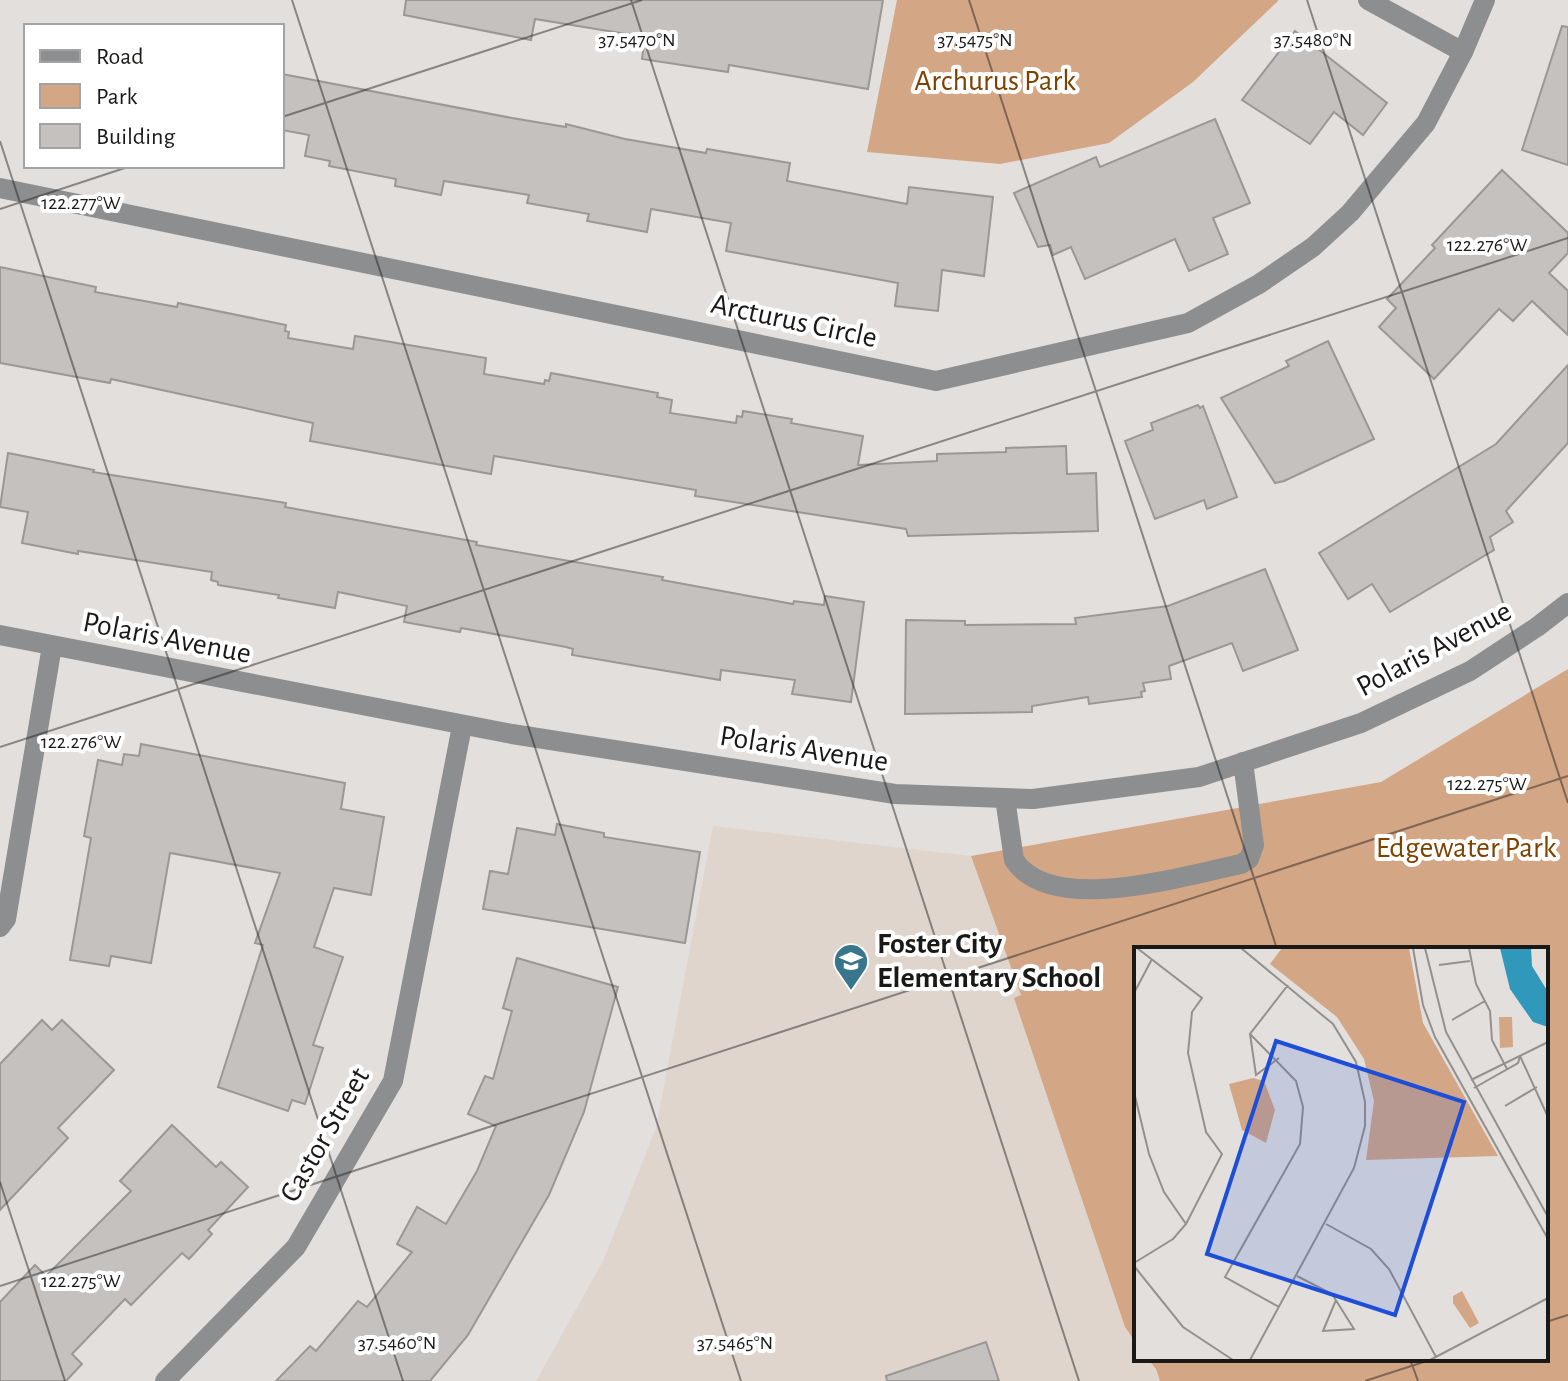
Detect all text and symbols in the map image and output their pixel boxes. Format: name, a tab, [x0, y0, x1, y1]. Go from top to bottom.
legend	[24, 24, 284, 168]
text: 37.5470°N	[598, 30, 676, 50]
text: 37.5475°N	[937, 30, 1013, 50]
text: 37.5480°N	[1274, 30, 1352, 50]
text: Road	[96, 45, 144, 69]
park label: Archurus Park	[914, 66, 1076, 96]
text: Park	[96, 85, 137, 109]
text: Building	[96, 125, 175, 149]
text: 122.277°W	[41, 193, 121, 213]
text: 122.276°W	[1447, 235, 1527, 255]
street label: Arcturus Circle	[708, 289, 880, 353]
street label: Polaris Avenue	[1352, 596, 1516, 702]
street label: Polaris Avenue	[80, 607, 254, 669]
street label: Polaris Avenue	[717, 721, 891, 777]
text: 122.276°W	[41, 732, 121, 752]
text: 122.275°W	[1447, 774, 1527, 794]
park label: Edgewater Park	[1376, 833, 1557, 863]
place label: Foster City Elementary School	[877, 929, 1101, 993]
school or university icon: Foster City Elementary School	[832, 942, 870, 992]
inset map	[1134, 947, 1548, 1361]
street label: Castor Street	[275, 1062, 376, 1207]
text: 122.275°W	[41, 1271, 121, 1291]
text: 37.5460°N	[358, 1333, 436, 1353]
text: 37.5465°N	[697, 1333, 773, 1353]

